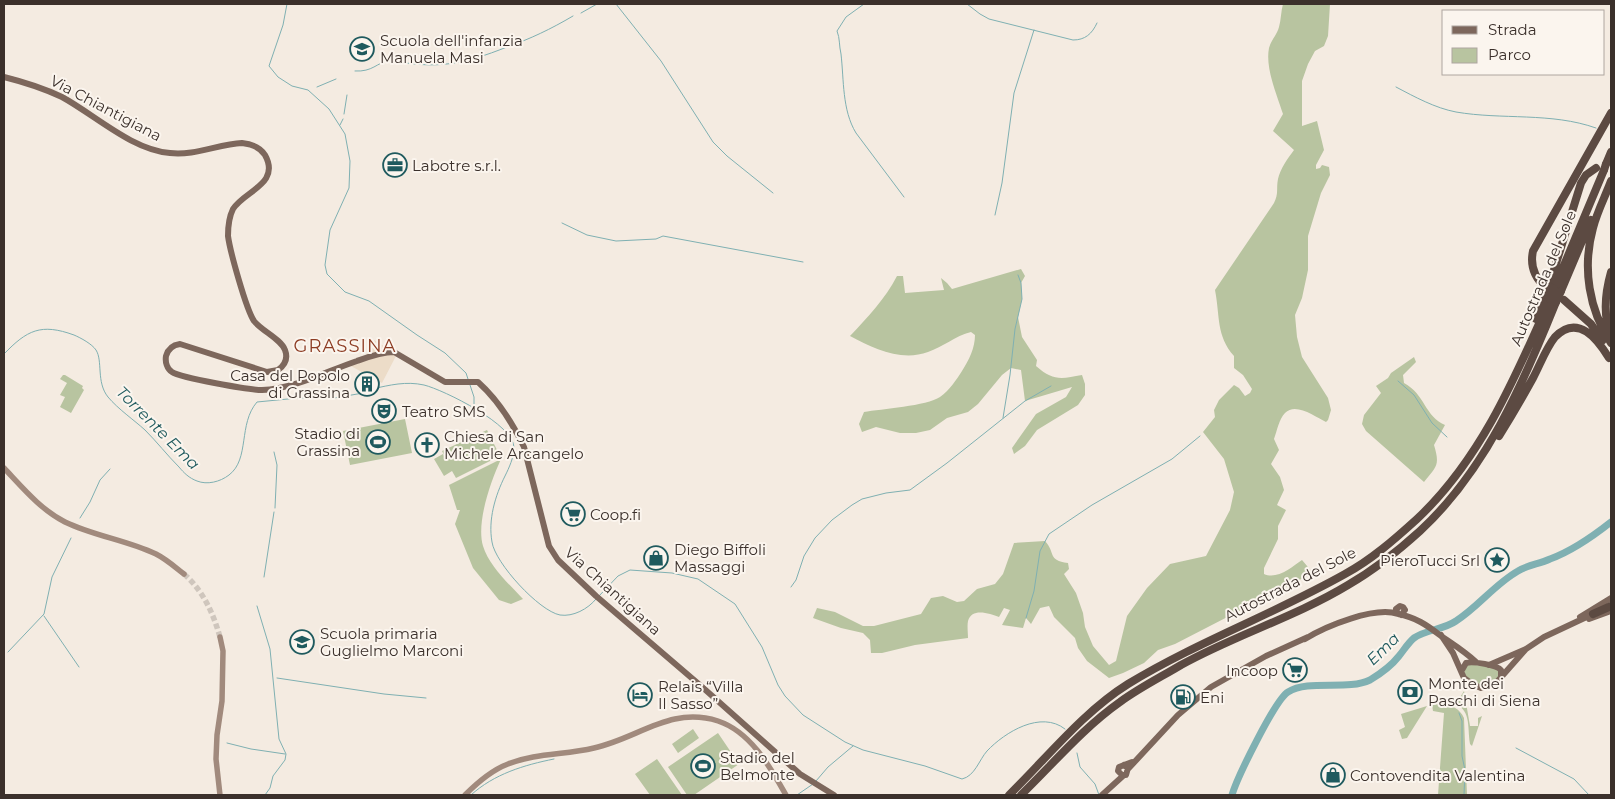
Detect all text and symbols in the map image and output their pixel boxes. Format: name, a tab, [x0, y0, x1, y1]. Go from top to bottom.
legend	[1442, 10, 1605, 75]
text: Strada	[1488, 20, 1537, 39]
place label: Scuola dell'infanzia Manuela Masi	[380, 31, 523, 67]
school or university icon: Scuola dell'infanzia Manuela Masi	[349, 36, 375, 62]
text: Parco	[1488, 45, 1531, 64]
street label: Via Chiantigiana	[47, 71, 165, 145]
office icon: Labotre s.r.l.	[382, 152, 408, 178]
place label: Labotre s.r.l.	[412, 156, 501, 175]
street label: Autostrada del Sole	[1506, 207, 1580, 349]
district label: GRASSINA	[294, 335, 396, 357]
place label: Casa del Popolo di Grassina	[230, 366, 350, 402]
building icon: Casa del Popolo di Grassina	[354, 371, 380, 397]
water label: Torrente Ema	[112, 382, 204, 474]
theatre icon: Teatro SMS	[371, 398, 397, 424]
place label: Teatro SMS	[402, 402, 486, 421]
place label: Stadio di Grassina	[294, 424, 360, 460]
place label: Chiesa di San Michele Arcangelo	[444, 427, 584, 463]
sports icon: Stadio di Grassina	[365, 429, 391, 455]
church icon: Chiesa di San Michele Arcangelo	[414, 432, 440, 458]
supermarket icon: Coop.fi	[560, 501, 586, 527]
place label: Coop.fi	[590, 505, 641, 524]
place label: Diego Biffoli Massaggi	[674, 540, 766, 576]
street label: Via Chiantigiana	[561, 543, 665, 639]
street label: Autostrada del Sole	[1221, 543, 1359, 625]
shop icon: Diego Biffoli Massaggi	[643, 545, 669, 571]
place icon: PieroTucci Srl	[1484, 547, 1510, 573]
place label: PieroTucci Srl	[1380, 551, 1480, 570]
place label: Scuola primaria Guglielmo Marconi	[320, 624, 463, 660]
school or university icon: Scuola primaria Guglielmo Marconi	[289, 629, 315, 655]
water label: Ema	[1363, 629, 1404, 669]
supermarket icon: Incoop	[1282, 657, 1308, 683]
place label: Incoop	[1226, 661, 1278, 680]
place label: Monte dei Paschi di Siena	[1428, 674, 1541, 710]
place label: Relais “Villa Il Sasso”	[658, 677, 743, 713]
bank icon: Monte dei Paschi di Siena	[1397, 679, 1423, 705]
hotel icon: Relais “Villa Il Sasso”	[627, 682, 653, 708]
fuel station icon: Eni	[1170, 684, 1196, 710]
place label: Eni	[1200, 688, 1224, 707]
place label: Stadio del Belmonte	[720, 748, 795, 784]
sports icon: Stadio del Belmonte	[690, 753, 716, 779]
shop icon: Contovendita Valentina	[1320, 762, 1346, 788]
place label: Contovendita Valentina	[1350, 766, 1525, 785]

